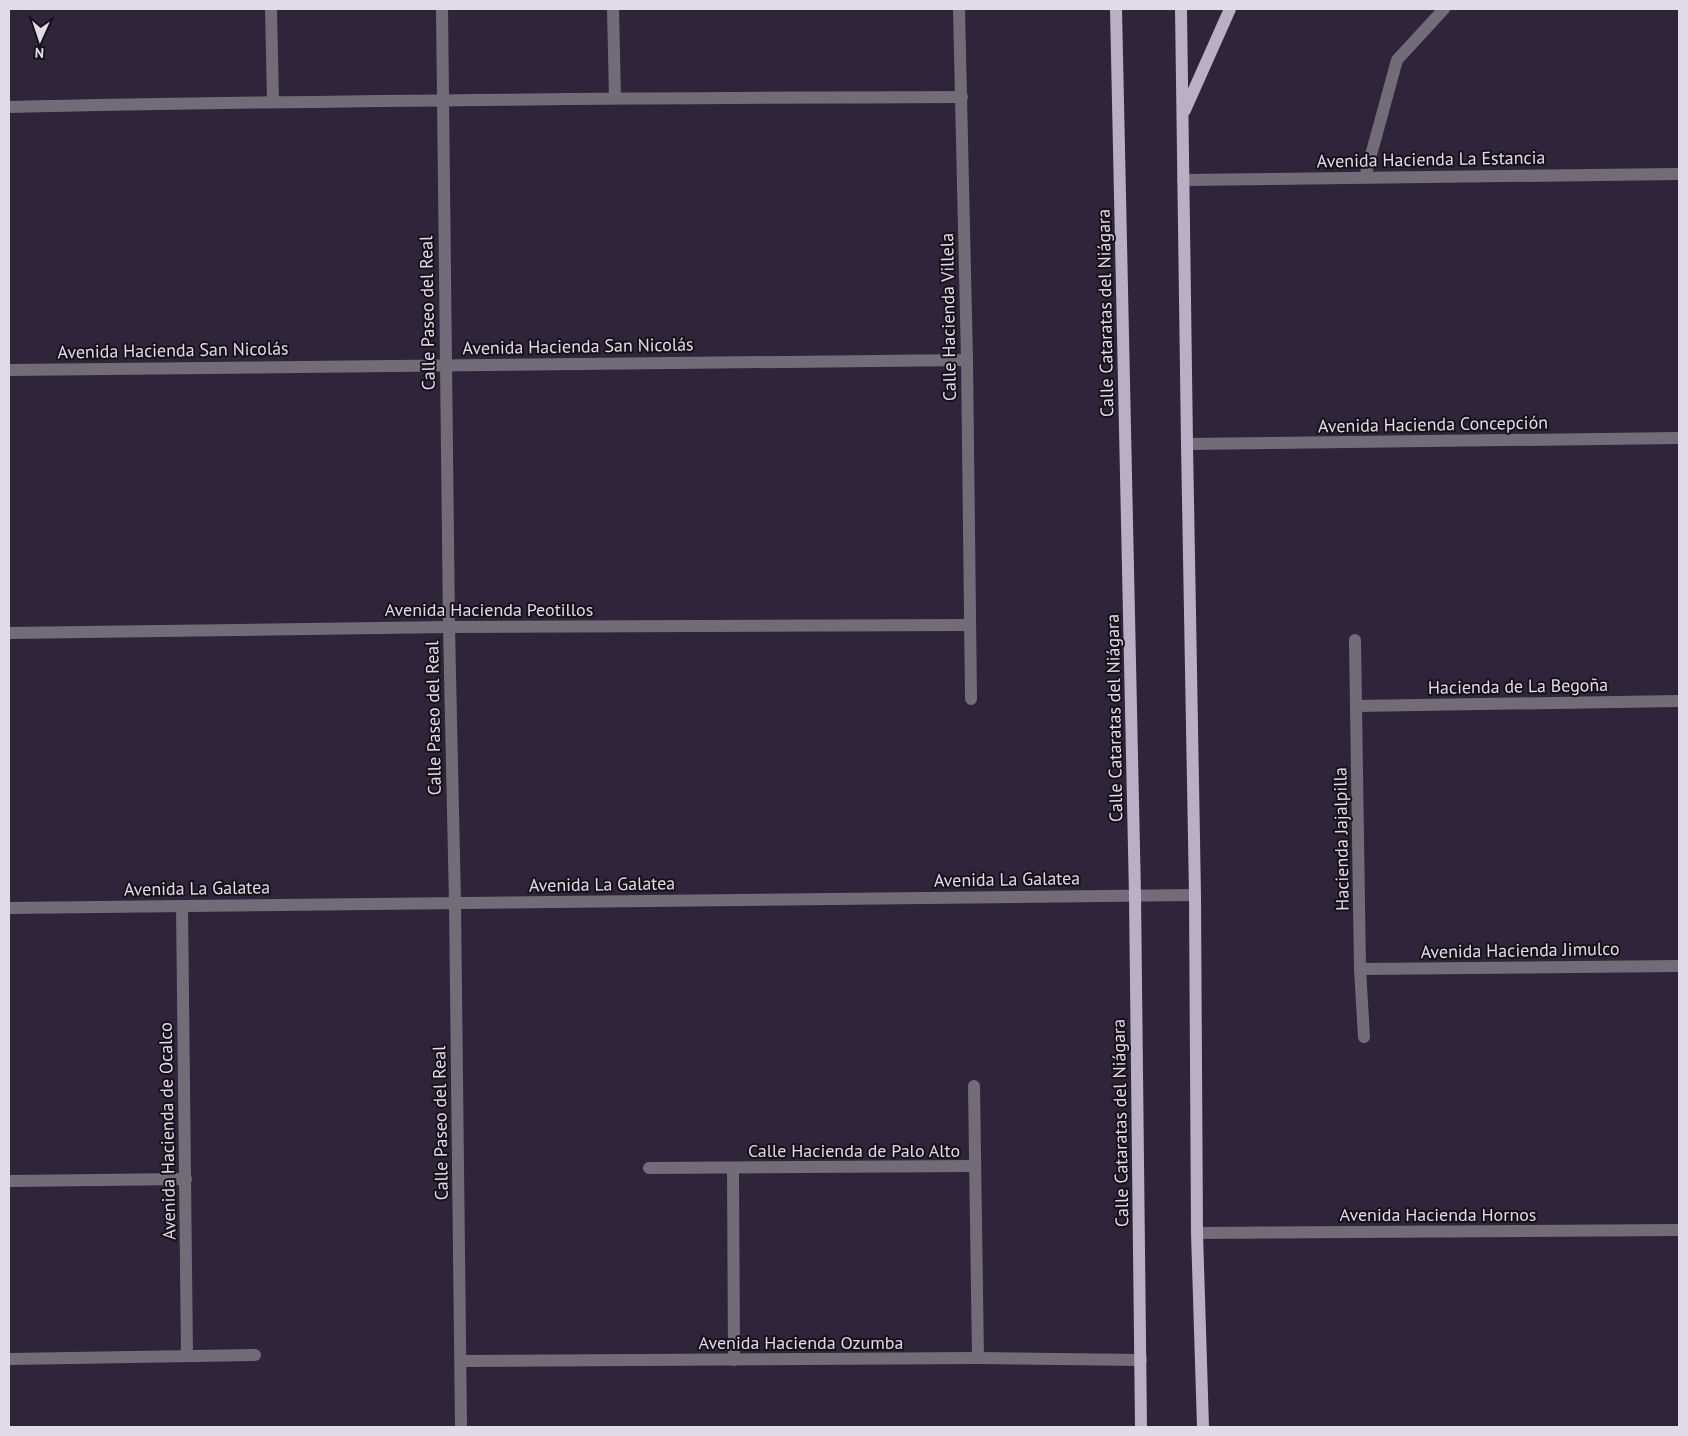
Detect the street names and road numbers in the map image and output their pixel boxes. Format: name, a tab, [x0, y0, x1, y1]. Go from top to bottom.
street label: Avenida Hacienda La Estancia	[1316, 146, 1546, 172]
street label: Calle Cataratas del Niágara	[1092, 209, 1118, 417]
street label: Calle Hacienda Villela	[935, 233, 961, 401]
street label: Calle Paseo del Real	[414, 235, 440, 391]
street label: Avenida Hacienda San Nicolás	[462, 332, 694, 360]
street label: Avenida Hacienda San Nicolás	[57, 336, 289, 364]
street label: Avenida Hacienda Concepción	[1318, 410, 1548, 438]
street label: Avenida Hacienda Peotillos	[385, 598, 593, 621]
street label: Calle Cataratas del Niágara	[1101, 614, 1127, 822]
street label: Calle Paseo del Real	[420, 640, 446, 796]
street label: Hacienda de La Begoña	[1428, 673, 1608, 699]
street label: Hacienda Jajalpilla	[1328, 767, 1354, 911]
street label: Avenida La Galatea	[934, 866, 1080, 892]
street label: Avenida La Galatea	[529, 871, 675, 897]
street label: Avenida La Galatea	[124, 875, 270, 901]
street label: Avenida Hacienda Jimulco	[1420, 937, 1620, 963]
street label: Calle Cataratas del Niágara	[1107, 1019, 1133, 1227]
street label: Avenida Hacienda de Ocalco	[154, 1022, 180, 1240]
street label: Calle Paseo del Real	[427, 1045, 453, 1201]
street label: Calle Hacienda de Palo Alto	[748, 1139, 960, 1162]
street label: Avenida Hacienda Hornos	[1340, 1203, 1536, 1226]
street label: Avenida Hacienda Ozumba	[699, 1331, 903, 1354]

